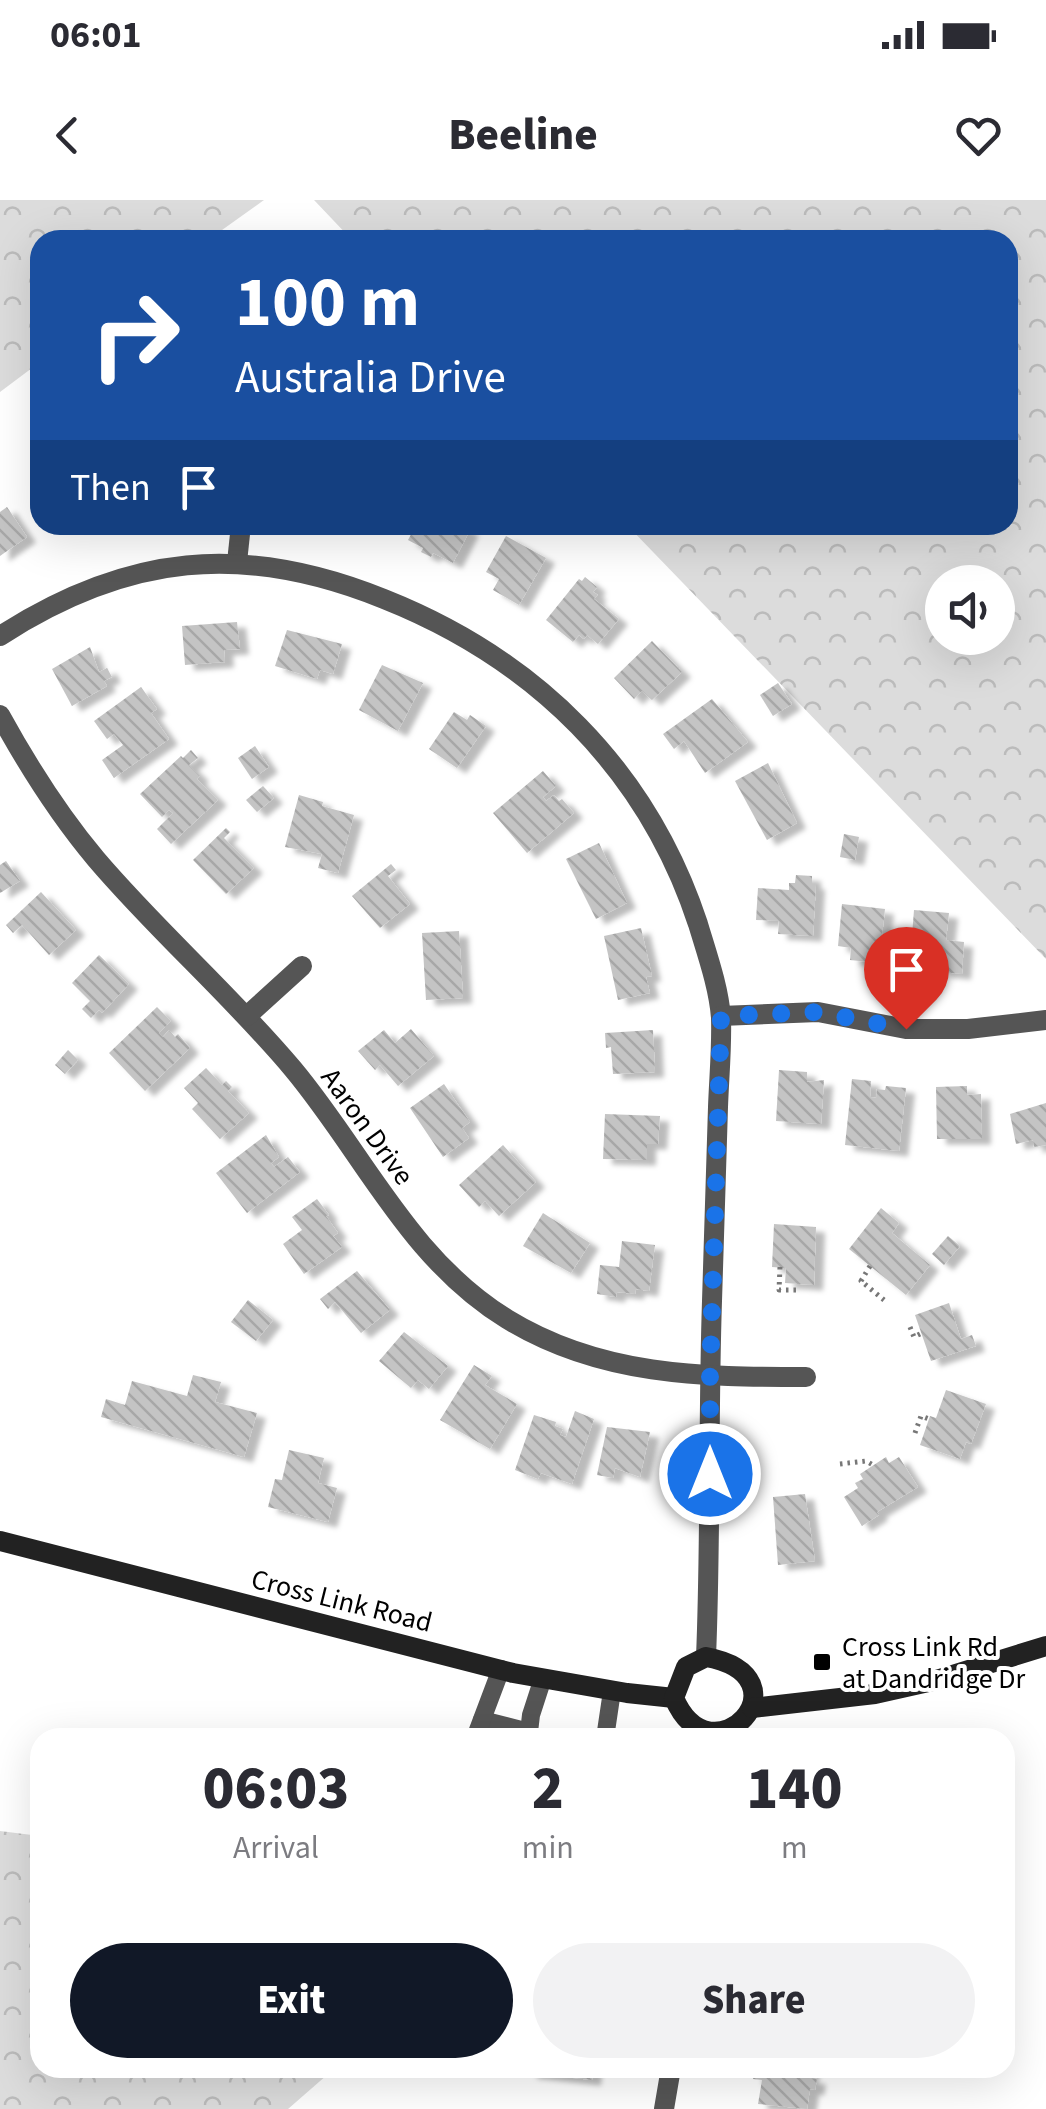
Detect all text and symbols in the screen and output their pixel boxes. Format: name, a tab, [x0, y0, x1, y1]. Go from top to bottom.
text: 06:01	[50, 8, 142, 62]
text: Beeline	[448, 103, 598, 167]
icon: back	[40, 108, 95, 163]
icon: heart	[951, 108, 1006, 163]
text: 100 m	[235, 253, 420, 353]
icon: right	[70, 270, 200, 400]
text: Australia Drive	[235, 346, 506, 410]
icon: arrive	[171, 460, 226, 515]
text: Then	[70, 461, 151, 515]
map controls	[925, 565, 1015, 655]
button: sound	[925, 565, 1015, 655]
pin	[864, 927, 949, 1030]
icon: arrive	[879, 942, 934, 997]
street label: Aaron Drive	[311, 1060, 423, 1193]
position arrow	[658, 1422, 762, 1526]
street label: Cross Link Road	[247, 1559, 436, 1643]
place label: Cross Link Rd at Dandridge Dr	[842, 1627, 1026, 1699]
marker: Cross Link Rd at Dandridge Dr	[811, 1651, 833, 1673]
text: 06:03	[203, 1747, 349, 1832]
text: 2	[532, 1747, 564, 1832]
text: 140	[746, 1747, 842, 1832]
text: Arrival	[233, 1825, 319, 1871]
text: min	[522, 1825, 574, 1871]
text: m	[781, 1825, 808, 1871]
button: Exit	[70, 1943, 513, 2058]
button: Share	[533, 1943, 975, 2058]

